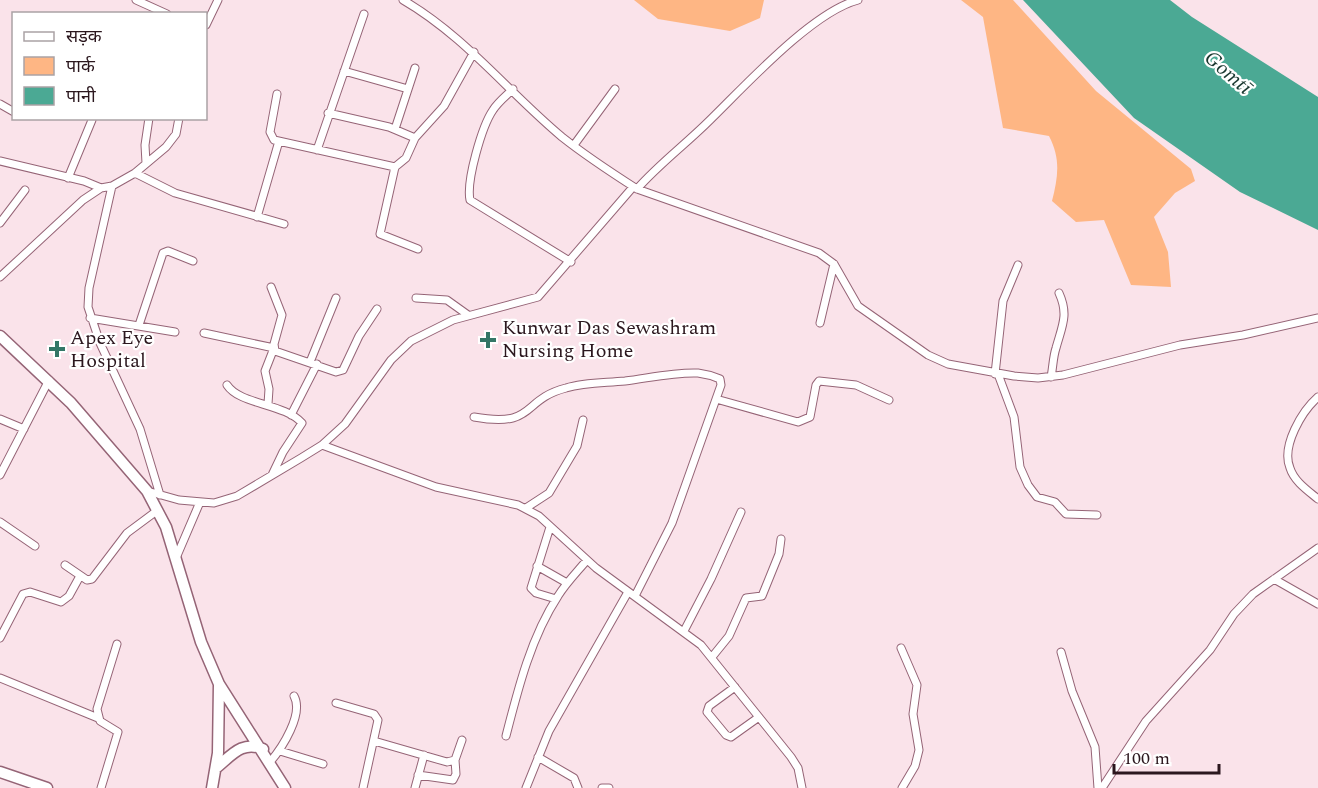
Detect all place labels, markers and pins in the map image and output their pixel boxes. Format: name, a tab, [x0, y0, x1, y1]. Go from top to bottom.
place label: Kunwar Das Sewashram Nursing Home	[502, 313, 716, 366]
place label: Apex Eye Hospital	[70, 323, 153, 376]
marker: Kunwar Das Sewashram Nursing Home	[479, 331, 497, 349]
marker: Apex Eye Hospital	[48, 340, 66, 358]

